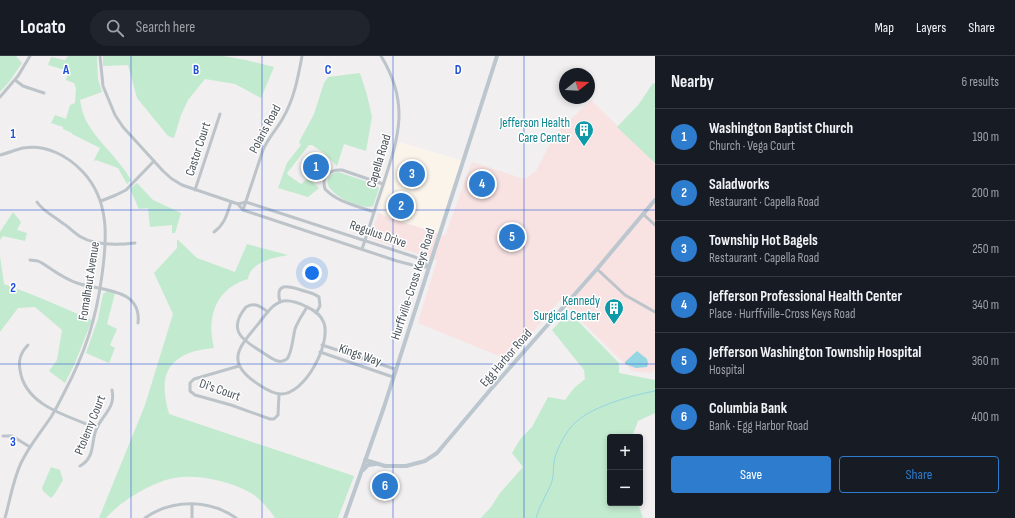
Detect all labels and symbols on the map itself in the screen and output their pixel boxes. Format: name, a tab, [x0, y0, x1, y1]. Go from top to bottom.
text: A	[62, 62, 70, 78]
text: B	[193, 62, 199, 78]
text: C	[325, 62, 332, 78]
text: D	[455, 62, 462, 78]
north arrow	[559, 68, 595, 104]
street label: Polaris Road	[246, 102, 284, 156]
place label: Jefferson Health Care Center	[499, 115, 570, 146]
building icon: Jefferson Health Care Center	[573, 119, 595, 147]
street label: Castor Court	[182, 120, 214, 178]
text: 1	[10, 126, 16, 142]
street label: Capella Road	[363, 132, 395, 190]
pin: 1	[303, 152, 329, 182]
pin: 3	[399, 159, 425, 189]
pin: 4	[469, 169, 495, 199]
pin: 2	[388, 191, 414, 221]
street label: Regulus Drive	[348, 217, 408, 251]
pin: 5	[499, 222, 525, 252]
street label: Hurffville-Cross Keys Road	[387, 226, 439, 342]
street label: Fomalhaut Avenue	[75, 240, 103, 322]
your location	[302, 263, 322, 283]
text: 2	[10, 280, 16, 296]
place label: Kennedy Surgical Center	[534, 293, 600, 324]
building icon: Kennedy Surgical Center	[603, 297, 625, 325]
street label: Egg Harbor Road	[477, 326, 535, 390]
street label: Kings Way	[337, 340, 383, 370]
street label: Di's Court	[197, 376, 243, 404]
street label: Ptolemy Court	[71, 393, 109, 457]
text: 3	[10, 434, 16, 450]
pin: 6	[372, 471, 398, 501]

